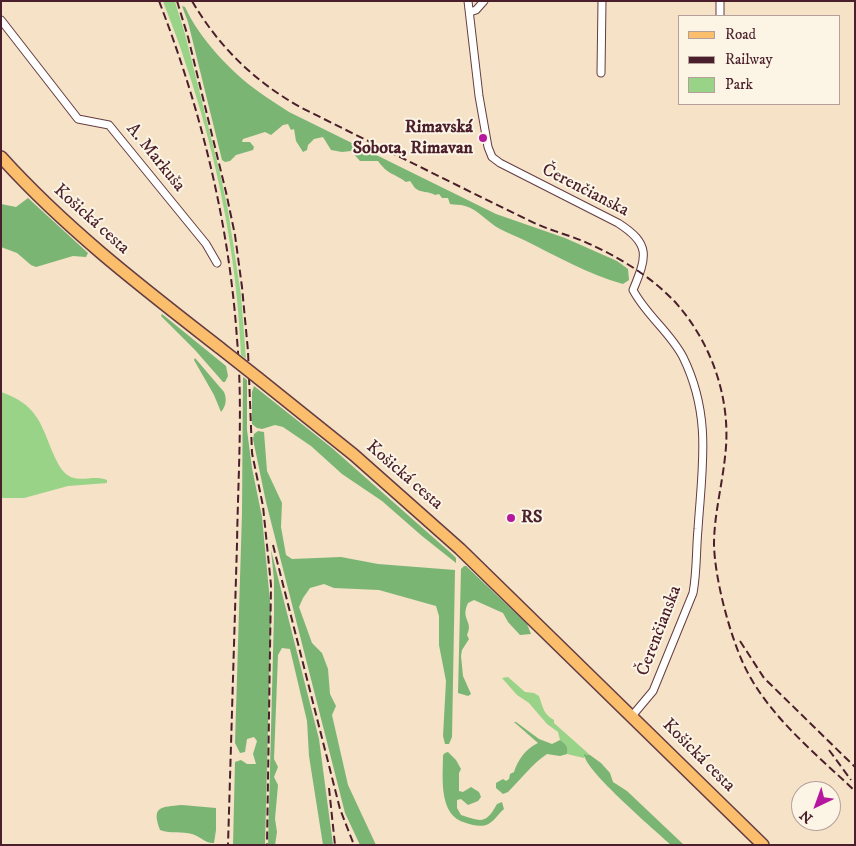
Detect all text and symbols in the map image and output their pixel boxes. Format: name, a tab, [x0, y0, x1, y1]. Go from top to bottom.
legend	[678, 15, 841, 105]
text: Road	[725, 25, 756, 44]
text: Railway	[725, 50, 773, 69]
text: Park	[725, 75, 753, 94]
place label: Rimavská Sobota, Rimavan	[353, 117, 473, 160]
street label: A. Markuša	[121, 119, 189, 197]
marker: Rimavská Sobota, Rimavan	[477, 132, 489, 144]
street label: Čerenčianska	[538, 160, 632, 222]
street label: Košická cesta	[49, 180, 133, 260]
street label: Košická cesta	[361, 437, 447, 515]
place label: RS	[521, 507, 542, 529]
marker: RS	[505, 512, 517, 524]
street label: Čerenčianska	[633, 583, 687, 679]
street label: Košická cesta	[657, 715, 739, 797]
north arrow	[791, 781, 841, 831]
text: N	[796, 806, 817, 827]

